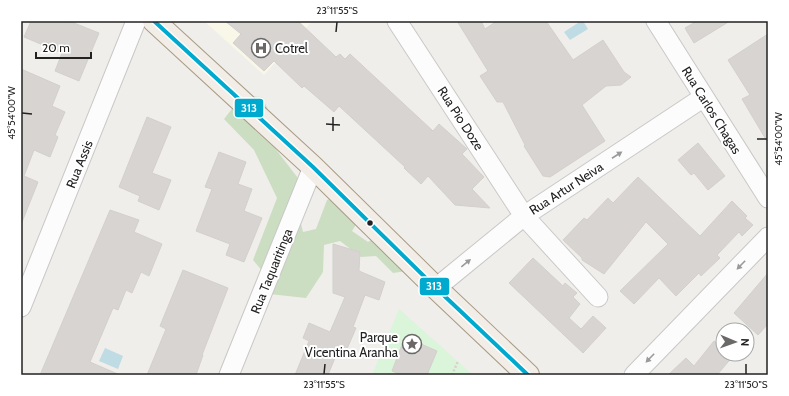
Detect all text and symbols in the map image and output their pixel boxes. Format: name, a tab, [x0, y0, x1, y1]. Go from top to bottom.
text: 23°11'55"S	[316, 4, 358, 17]
scale bar	[36, 34, 91, 60]
hospital icon: Cotrel	[250, 37, 272, 59]
text: 20 m	[42, 40, 70, 55]
place label: Cotrel	[275, 40, 308, 56]
street label: Rua Carlos Chagas	[679, 63, 746, 157]
street label: Rua Pio Doze	[434, 83, 488, 153]
text: 45°54'00"W	[5, 86, 18, 140]
line badge: 313	[234, 98, 264, 118]
text: 313	[241, 101, 257, 115]
text: 45°54'00"W	[772, 112, 785, 166]
street label: Rua Assis	[62, 137, 96, 190]
one-way arrow	[611, 151, 623, 158]
street label: Rua Artur Neiva	[526, 158, 607, 218]
unlabelled marker	[365, 218, 375, 228]
street label: Rua Taquaritinga	[247, 225, 296, 316]
one-way arrow	[461, 259, 472, 268]
one-way arrow	[736, 260, 746, 270]
line badge: 313	[419, 277, 450, 296]
text: 313	[426, 279, 442, 293]
north arrow	[715, 322, 755, 362]
place label: Parque Vicentina Aranha	[305, 329, 399, 360]
place icon: Parque Vicentina Aranha	[401, 333, 423, 355]
text: N	[738, 338, 752, 346]
one-way arrow	[645, 353, 655, 363]
text: 23°11'55"S	[303, 378, 345, 391]
text: 23°11'50"S	[724, 378, 768, 391]

